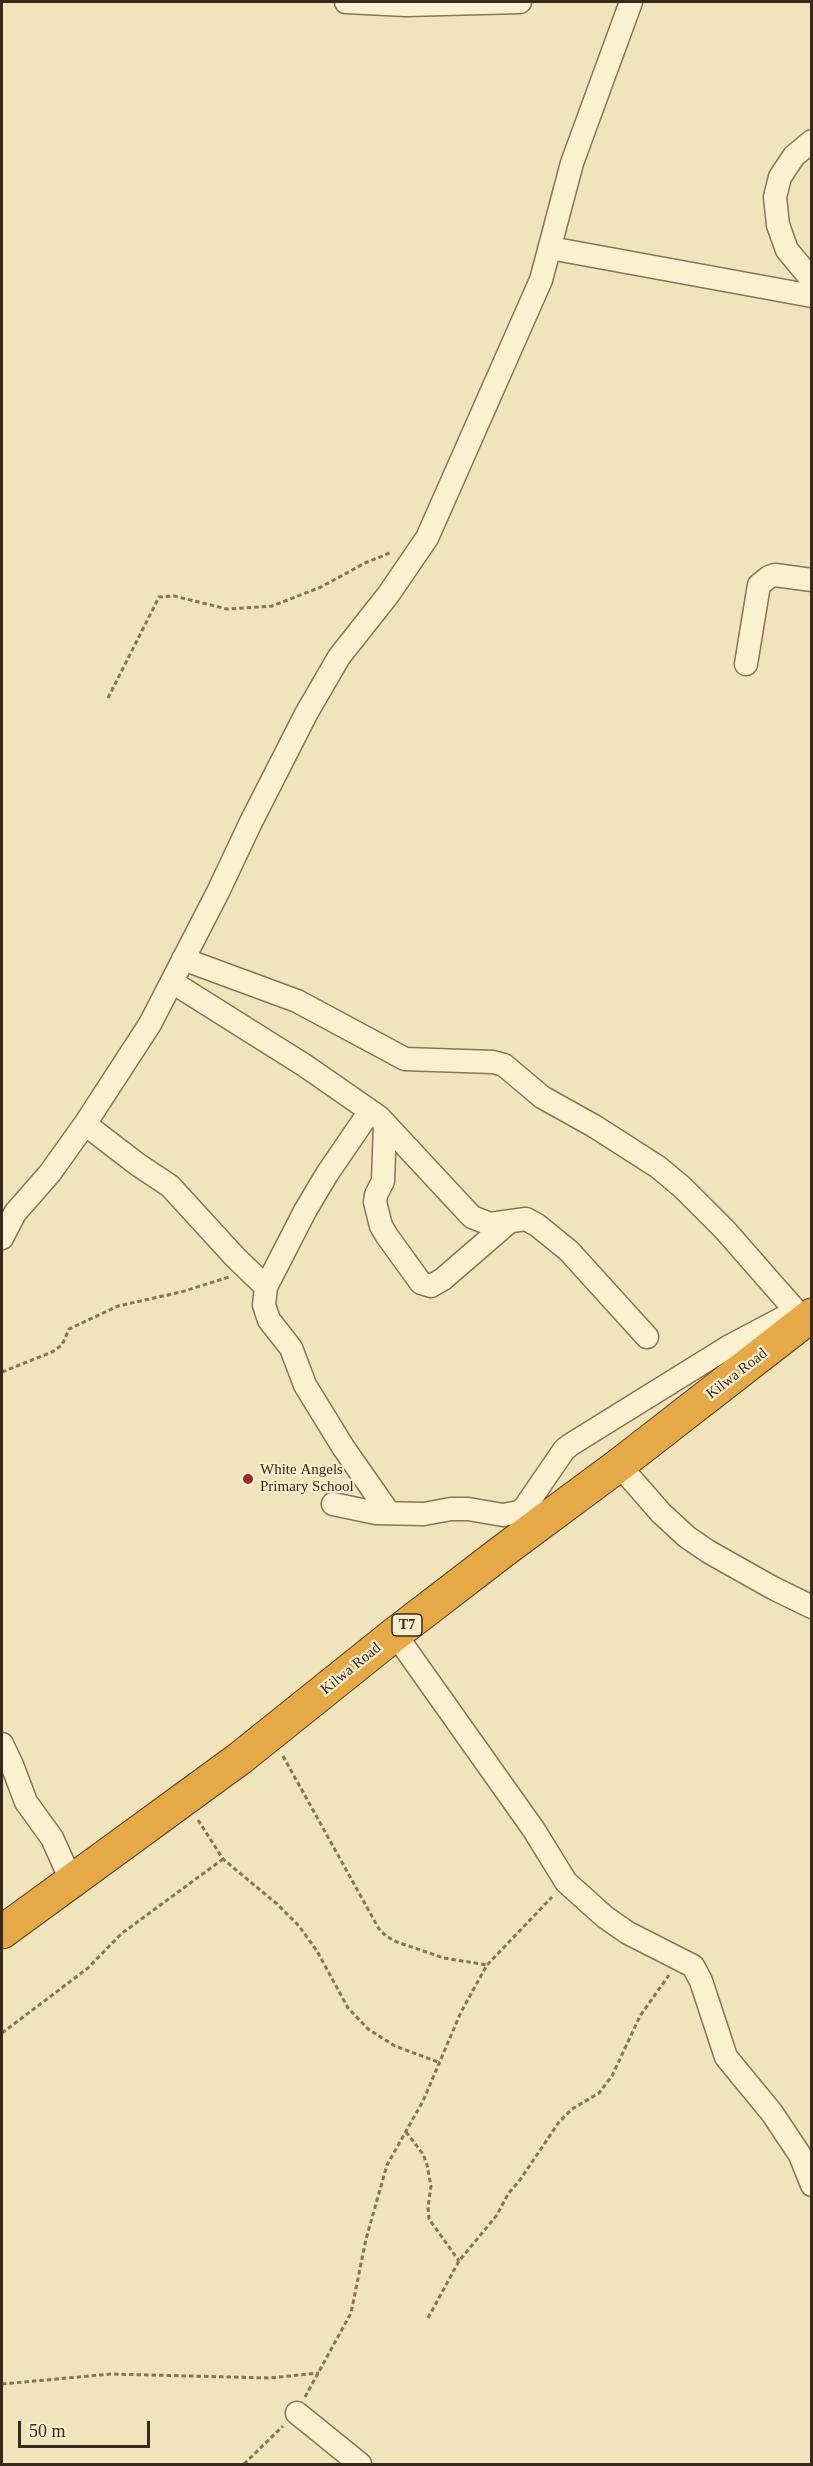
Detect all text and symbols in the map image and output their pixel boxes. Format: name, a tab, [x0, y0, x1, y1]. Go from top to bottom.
street label: Kilwa Road	[703, 1345, 771, 1403]
place label: White Angels Primary School	[260, 1461, 354, 1496]
marker: White Angels Primary School	[241, 1472, 255, 1486]
road number: T7	[392, 1614, 422, 1636]
street label: Kilwa Road	[317, 1639, 385, 1699]
scale bar	[21, 2409, 153, 2447]
text: 50 m	[29, 2421, 66, 2441]

